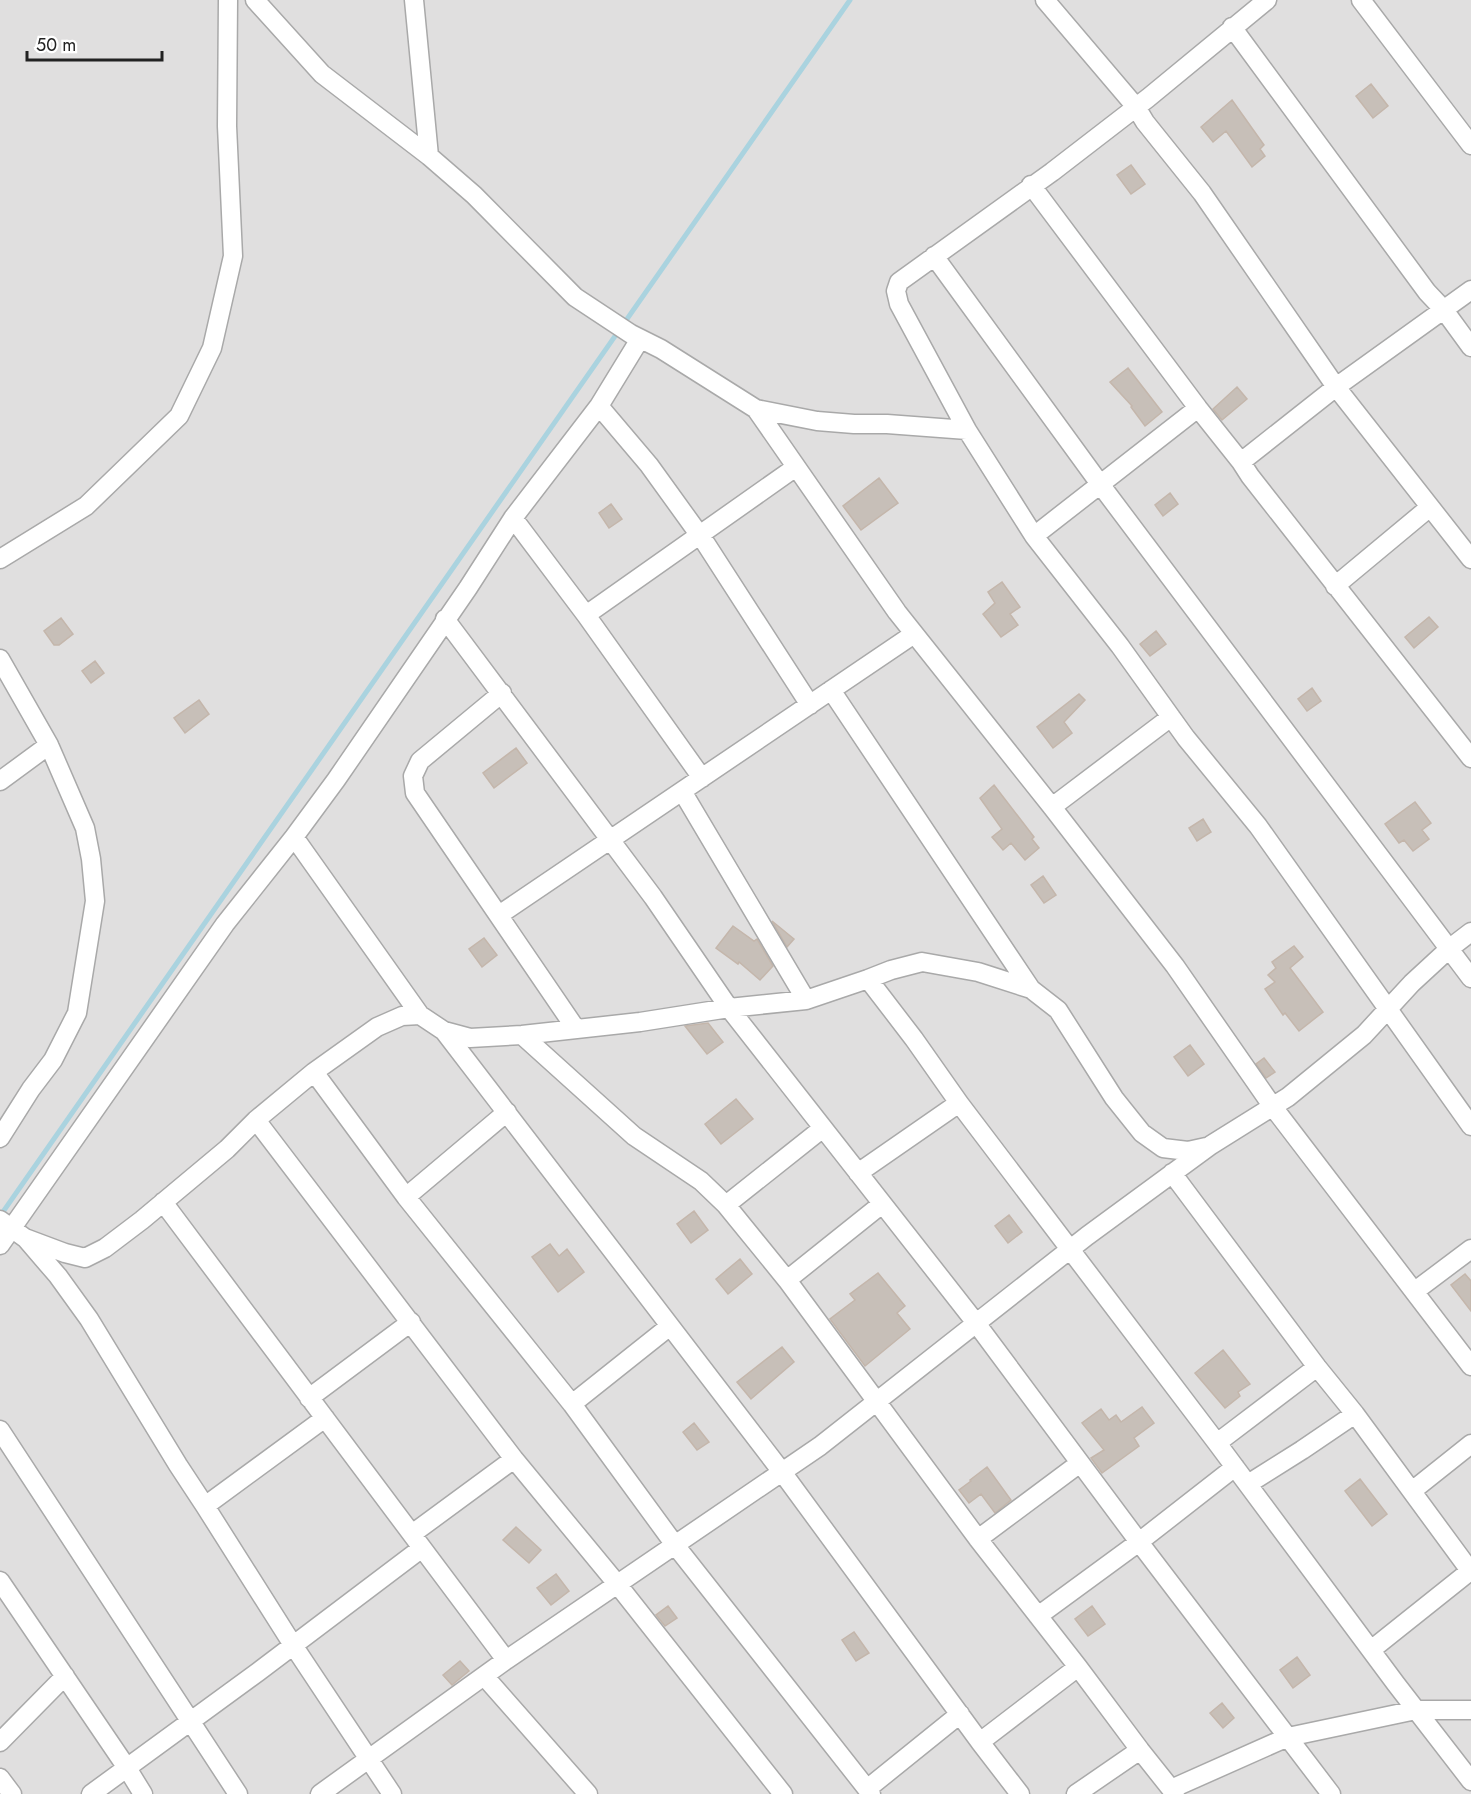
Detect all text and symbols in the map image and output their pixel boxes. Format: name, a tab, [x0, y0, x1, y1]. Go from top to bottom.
scale bar	[27, 24, 162, 62]
text: 50 m	[36, 32, 76, 58]

